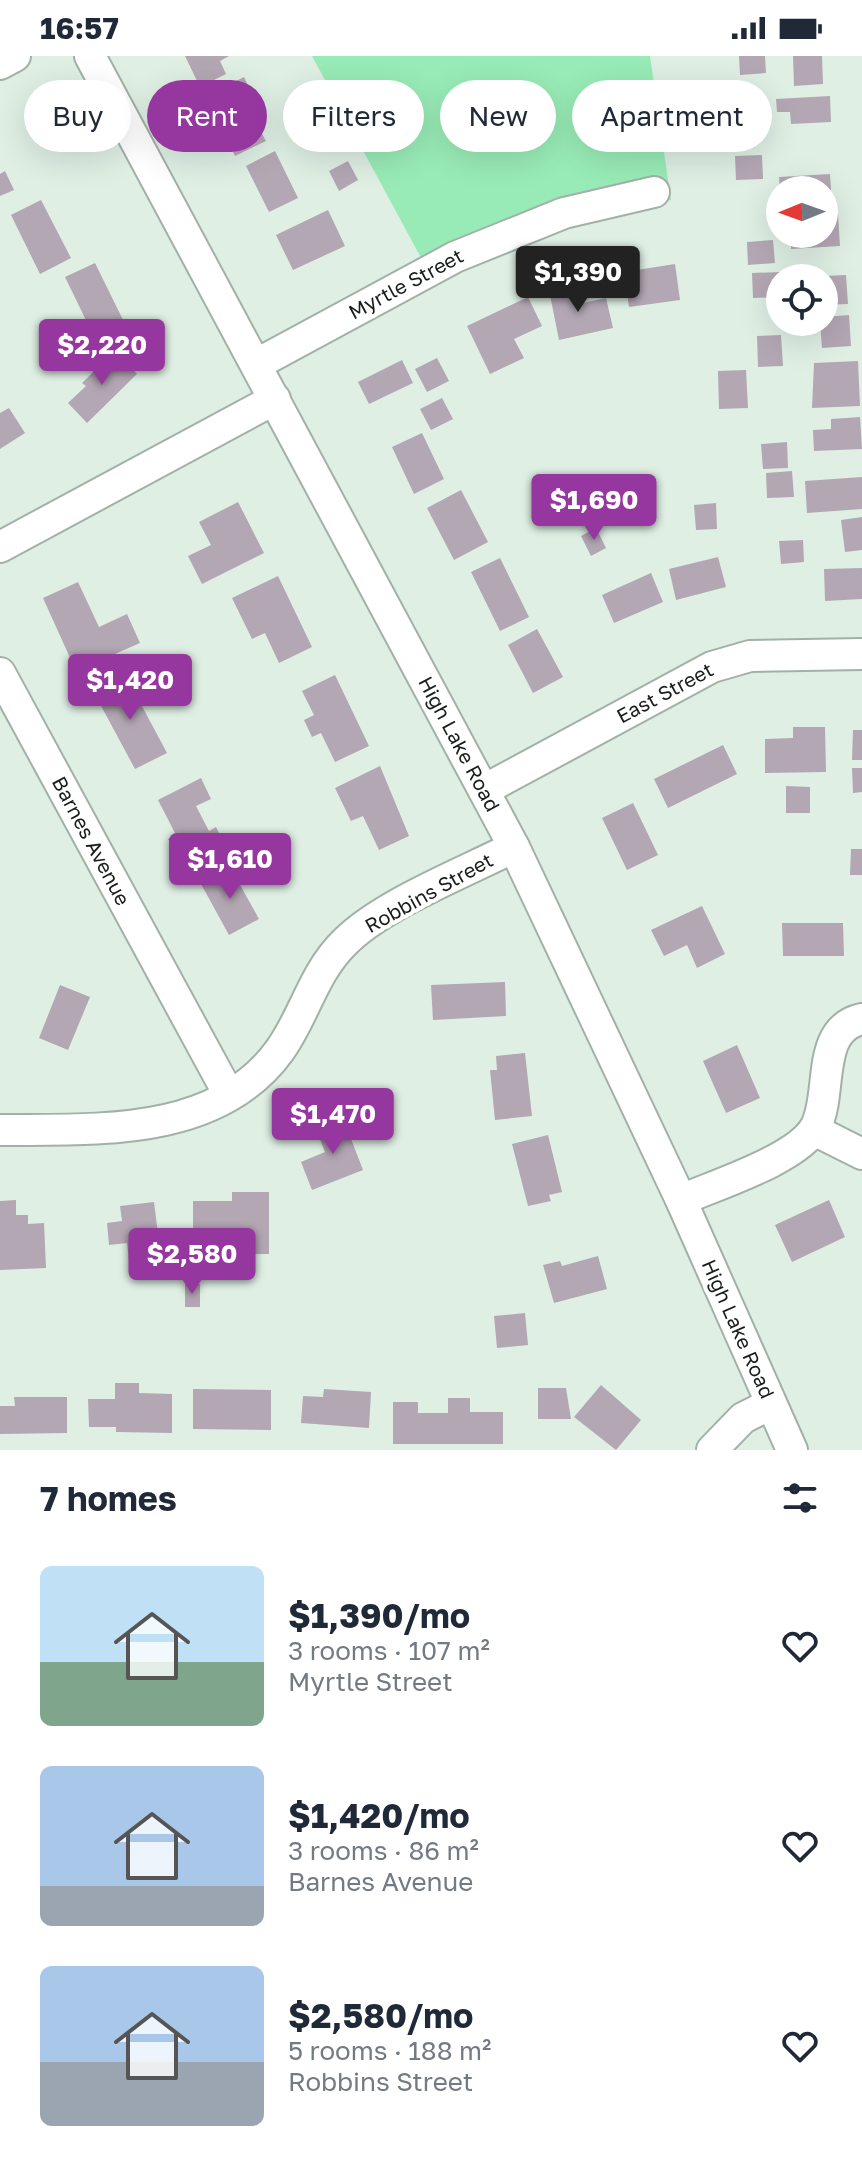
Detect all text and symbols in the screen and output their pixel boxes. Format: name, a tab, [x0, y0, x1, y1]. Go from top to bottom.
text: 16:57	[40, 10, 119, 46]
chip: Buy	[24, 80, 131, 152]
chip: Rent	[147, 80, 267, 152]
chip: Filters	[283, 80, 424, 152]
chip: New	[440, 80, 556, 152]
chip: Apartment	[572, 80, 772, 152]
north arrow	[766, 176, 838, 248]
map controls	[766, 176, 838, 336]
street label: Myrtle Street	[344, 243, 467, 323]
pin: $1,390	[513, 246, 643, 314]
text: $1,390	[534, 256, 622, 287]
button: locate	[766, 264, 838, 336]
pin: $2,220	[37, 319, 167, 387]
text: $2,220	[57, 329, 147, 360]
pin: $1,690	[529, 474, 659, 542]
text: $1,690	[549, 484, 639, 515]
pin: $1,420	[65, 654, 195, 722]
street label: East Street	[612, 657, 717, 728]
text: $1,420	[86, 664, 174, 695]
street label: High Lake Road	[414, 672, 506, 815]
street label: Barnes Avenue	[48, 772, 136, 909]
pin: $1,610	[165, 833, 295, 901]
text: $1,610	[187, 843, 273, 874]
street label: Robbins Street	[360, 847, 497, 937]
pin: $1,470	[268, 1088, 398, 1156]
text: $1,470	[290, 1098, 376, 1129]
pin: $2,580	[127, 1228, 257, 1296]
text: $2,580	[146, 1238, 238, 1269]
street label: High Lake Road	[698, 1255, 780, 1402]
icon: filters	[778, 1476, 822, 1520]
text: 7 homes	[40, 1478, 177, 1518]
text: $1,390/mo	[288, 1595, 470, 1635]
icon: home	[104, 1598, 200, 1694]
icon: heart	[778, 1624, 822, 1668]
text: 3 rooms · 107 m²	[288, 1635, 490, 1666]
text: Myrtle Street	[288, 1666, 453, 1697]
text: $1,420/mo	[288, 1795, 470, 1835]
icon: home	[104, 1798, 200, 1894]
icon: heart	[778, 1824, 822, 1868]
text: 3 rooms · 86 m²	[288, 1835, 479, 1866]
text: Barnes Avenue	[288, 1866, 473, 1897]
text: $2,580/mo	[288, 1995, 473, 2035]
icon: home	[104, 1998, 200, 2094]
icon: heart	[778, 2024, 822, 2068]
text: 5 rooms · 188 m²	[288, 2035, 491, 2066]
text: Robbins Street	[288, 2066, 473, 2097]

